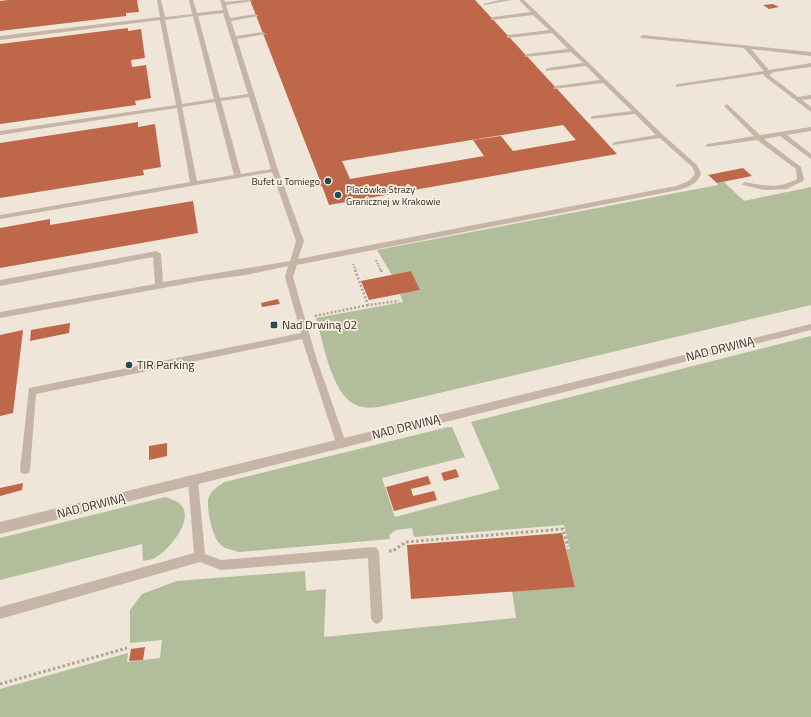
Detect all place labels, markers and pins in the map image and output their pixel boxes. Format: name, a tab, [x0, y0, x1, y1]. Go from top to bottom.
place label: Bufet u Tomiego	[251, 174, 320, 189]
marker: Bufet u Tomiego	[323, 176, 333, 186]
place label: Placówka Straży Granicznej w Krakowie	[346, 182, 441, 209]
marker: Placówka Straży Granicznej w Krakowie	[333, 190, 343, 200]
place label: Nad Drwiną 02	[282, 315, 357, 334]
marker: Nad Drwiną 02	[269, 320, 279, 330]
place label: TIR Parking	[137, 355, 195, 374]
marker: TIR Parking	[124, 360, 134, 370]

